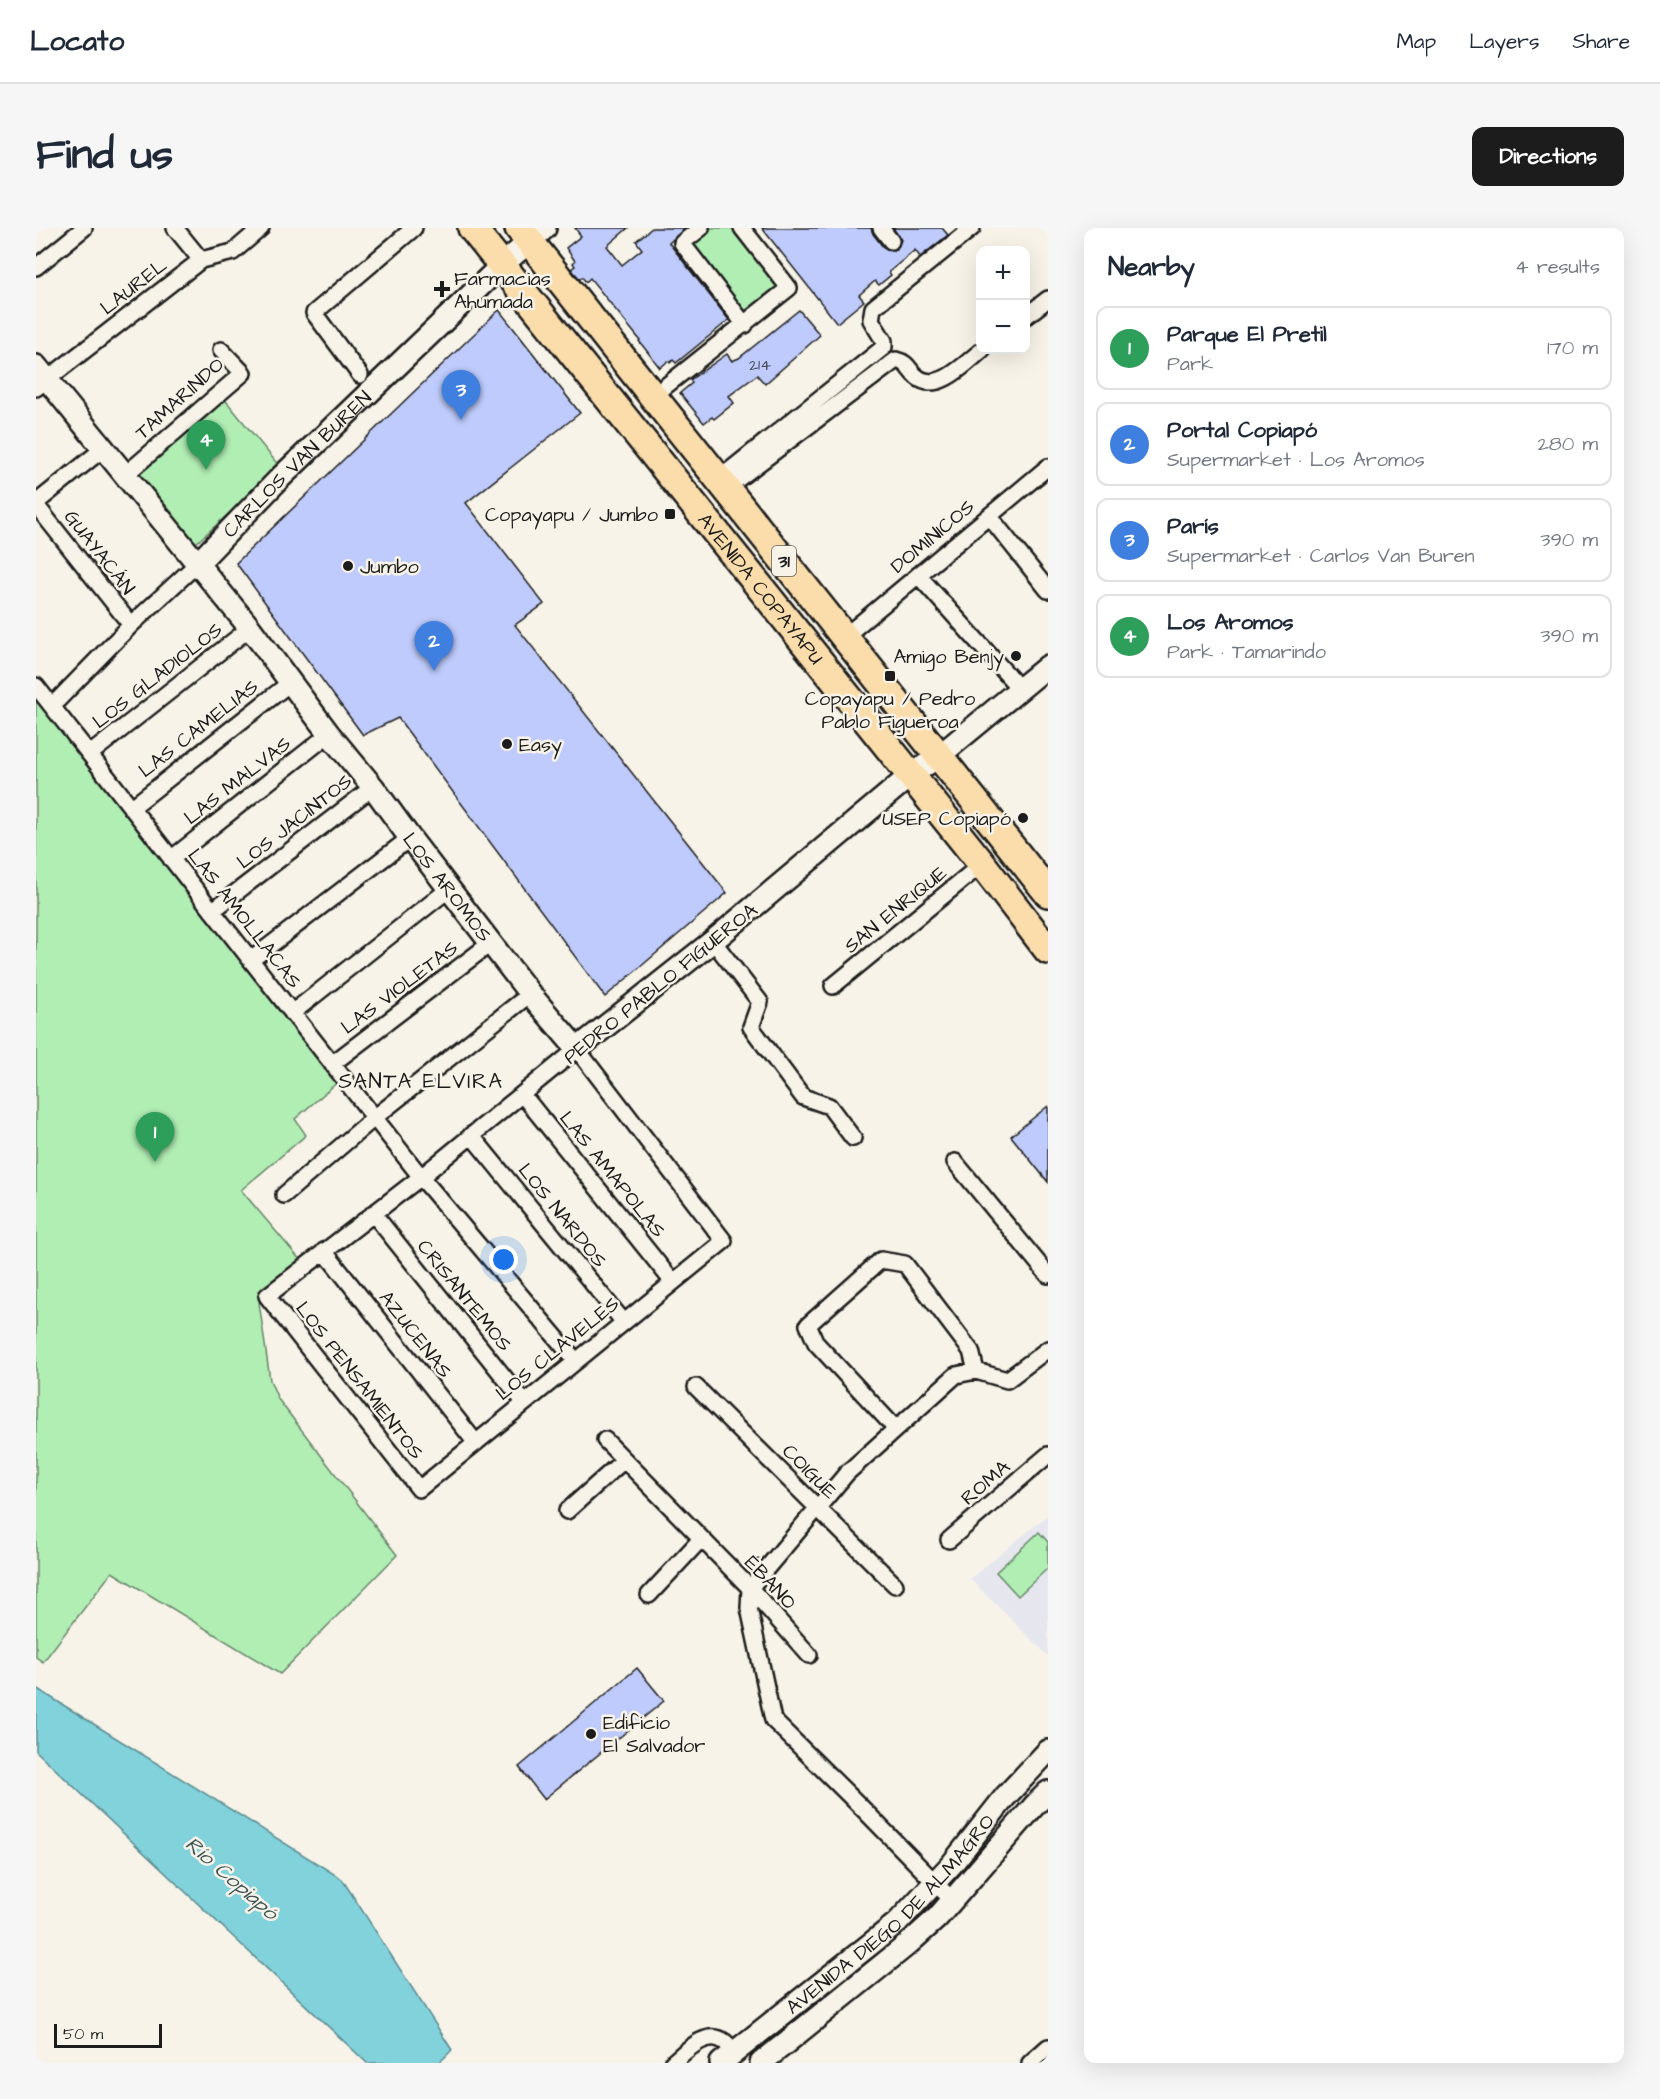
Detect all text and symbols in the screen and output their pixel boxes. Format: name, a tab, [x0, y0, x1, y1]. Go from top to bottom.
text: Locato	[30, 22, 124, 61]
text: Map	[1396, 27, 1436, 56]
text: Layers	[1469, 27, 1539, 56]
text: Share	[1572, 27, 1630, 56]
text: Find us	[36, 127, 173, 185]
button: Directions	[1472, 127, 1624, 186]
map controls	[976, 246, 1030, 354]
button: +	[976, 246, 1030, 300]
text: Nearby	[1108, 249, 1195, 285]
street label: LAUREL	[94, 252, 173, 322]
text: 4 results	[1515, 253, 1600, 281]
place label: Farmacias Ahumada	[454, 265, 551, 316]
marker: Farmacias Ahumada	[435, 282, 449, 296]
button: −	[976, 300, 1030, 354]
text: Parque El Pretil	[1167, 319, 1327, 350]
text: 1	[1128, 334, 1131, 362]
text: 170 m	[1547, 334, 1598, 362]
text: Park	[1167, 350, 1213, 378]
street label: TAMARINDO	[129, 351, 230, 446]
house number: 214	[749, 354, 771, 376]
pin: 3	[442, 370, 480, 420]
street label: CARLOS VAN BUREN	[217, 384, 378, 544]
text: Portal Copiapó	[1167, 415, 1317, 446]
pin: 4	[186, 420, 226, 470]
text: 2	[1124, 430, 1135, 458]
text: 280 m	[1537, 430, 1598, 458]
text: Supermarket · Los Aromos	[1167, 446, 1425, 474]
street label: DOMINICOS	[885, 493, 981, 580]
place label: Copayapu / Jumbo	[485, 501, 658, 530]
street label: GUAYACÁN	[57, 504, 141, 601]
marker: Copayapu / Jumbo	[663, 507, 677, 521]
street label: AVENIDA COPAYAPU	[691, 507, 830, 671]
text: París	[1167, 511, 1219, 542]
text: 3	[1124, 526, 1135, 554]
text: 390 m	[1540, 526, 1598, 554]
text: Supermarket · Carlos Van Buren	[1167, 542, 1475, 570]
road number: 31	[772, 546, 796, 576]
place label: Jumbo	[360, 553, 419, 581]
marker: Jumbo	[341, 559, 355, 573]
text: Los Aromos	[1167, 607, 1294, 638]
street label: LOS GLADIOLOS	[87, 616, 229, 735]
pin: 2	[414, 622, 454, 671]
text: 4	[1123, 622, 1136, 650]
text: 390 m	[1540, 622, 1598, 650]
text: Park · Tamarindo	[1167, 638, 1326, 666]
place label: Amigo Benjy	[893, 643, 1004, 672]
marker: Amigo Benjy	[1009, 649, 1023, 663]
marker: Copayapu / Pedro Pablo Figueroa	[883, 669, 897, 683]
street label: LAS CAMELIAS	[133, 673, 265, 785]
place label: Copayapu / Pedro Pablo Figueroa	[805, 685, 975, 737]
street label: LAS MALVAS	[178, 730, 297, 832]
place label: Easy	[519, 731, 562, 760]
marker: Easy	[500, 737, 514, 751]
street label: LOS JACINTOS	[231, 768, 358, 876]
place label: USEP Copiapó	[882, 805, 1011, 833]
marker: USEP Copiapó	[1016, 811, 1030, 825]
street label: LOS AROMOS	[396, 827, 498, 948]
street label: LAS AMOLLACAS	[181, 843, 308, 995]
street label: SAN ENRIQUE	[838, 859, 953, 960]
street label: PEDRO PABLO FIGUEROA	[558, 896, 764, 1071]
street label: LAS VIOLETAS	[335, 934, 464, 1041]
district label: SANTA ELVIRA	[339, 1067, 503, 1096]
street label: LAS AMAPOLAS	[552, 1105, 672, 1244]
pin: 1	[136, 1112, 174, 1162]
street label: LOS NARDOS	[511, 1157, 613, 1274]
street label: CRISANTEMOS	[410, 1234, 518, 1358]
your location	[489, 1245, 518, 1274]
street label: AZUCENAS	[372, 1285, 458, 1384]
street label: LOS CLAVELES	[490, 1290, 626, 1407]
street label: LOS PENSAMIENTOS	[289, 1296, 430, 1466]
street label: COIGUE	[776, 1438, 843, 1506]
street label: ROMA	[955, 1453, 1016, 1512]
street label: ÉBANO	[738, 1549, 803, 1616]
place label: Edificio El Salvador	[603, 1709, 705, 1760]
marker: Edificio El Salvador	[584, 1727, 598, 1741]
street label: AVENIDA DIEGO DE ALMAGRO	[780, 1808, 1001, 2021]
water label: Río Copiapó	[179, 1830, 286, 1928]
scale bar	[54, 2021, 162, 2048]
text: 50 m	[63, 2023, 103, 2045]

